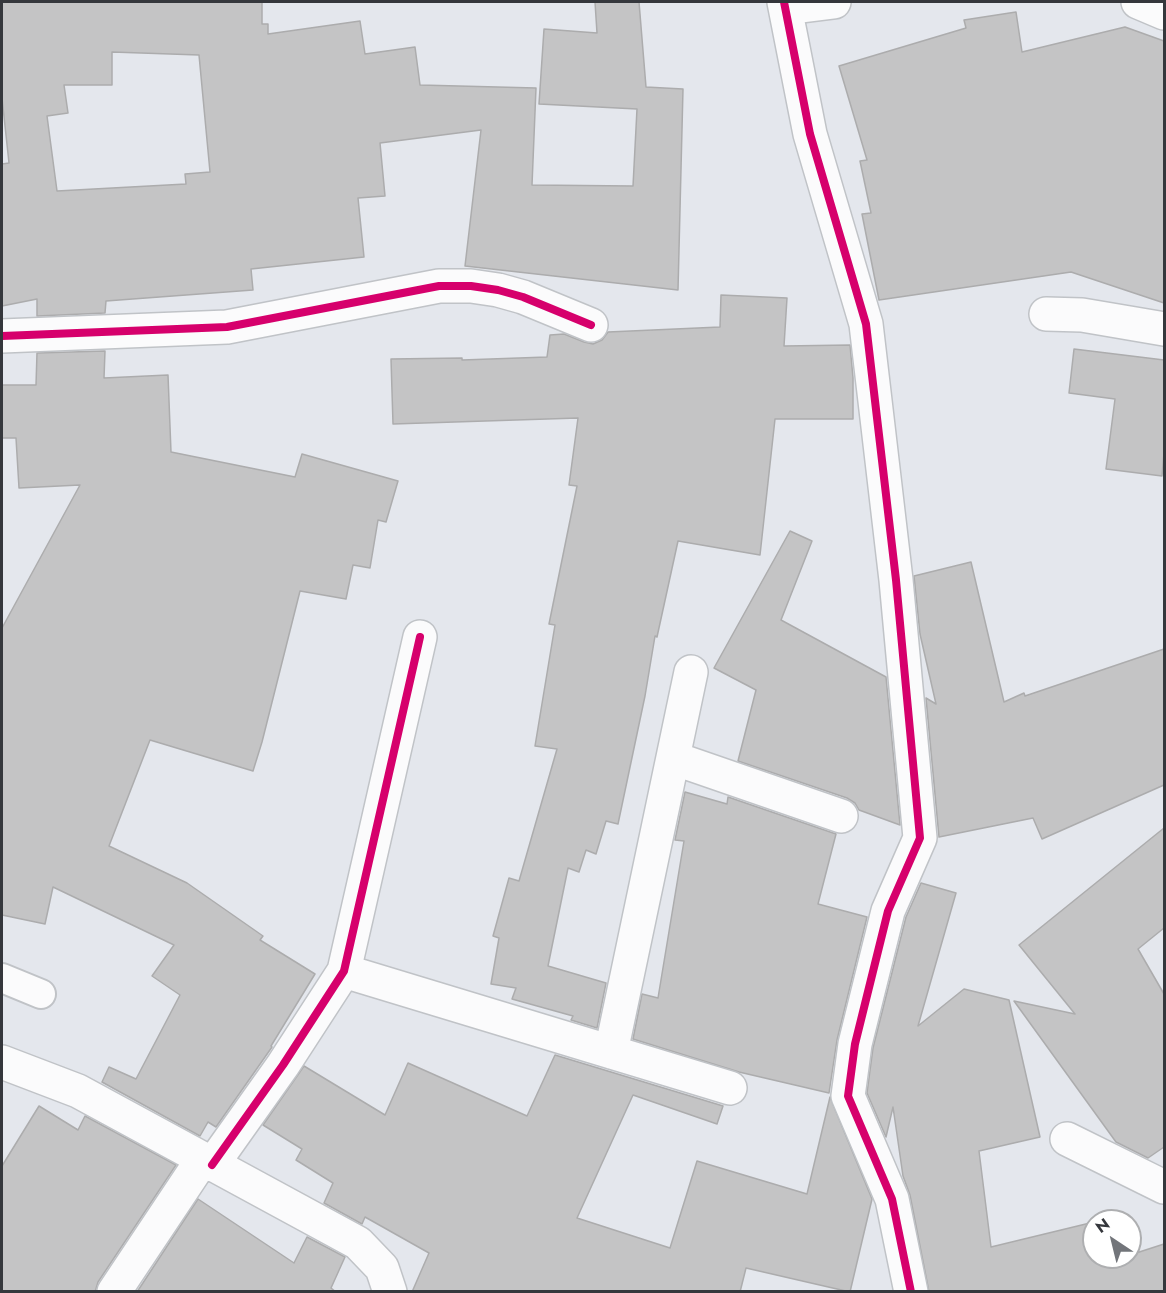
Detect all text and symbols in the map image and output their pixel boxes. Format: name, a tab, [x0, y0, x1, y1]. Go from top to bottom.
north arrow	[1082, 1209, 1142, 1269]
text: N	[1091, 1212, 1114, 1239]

